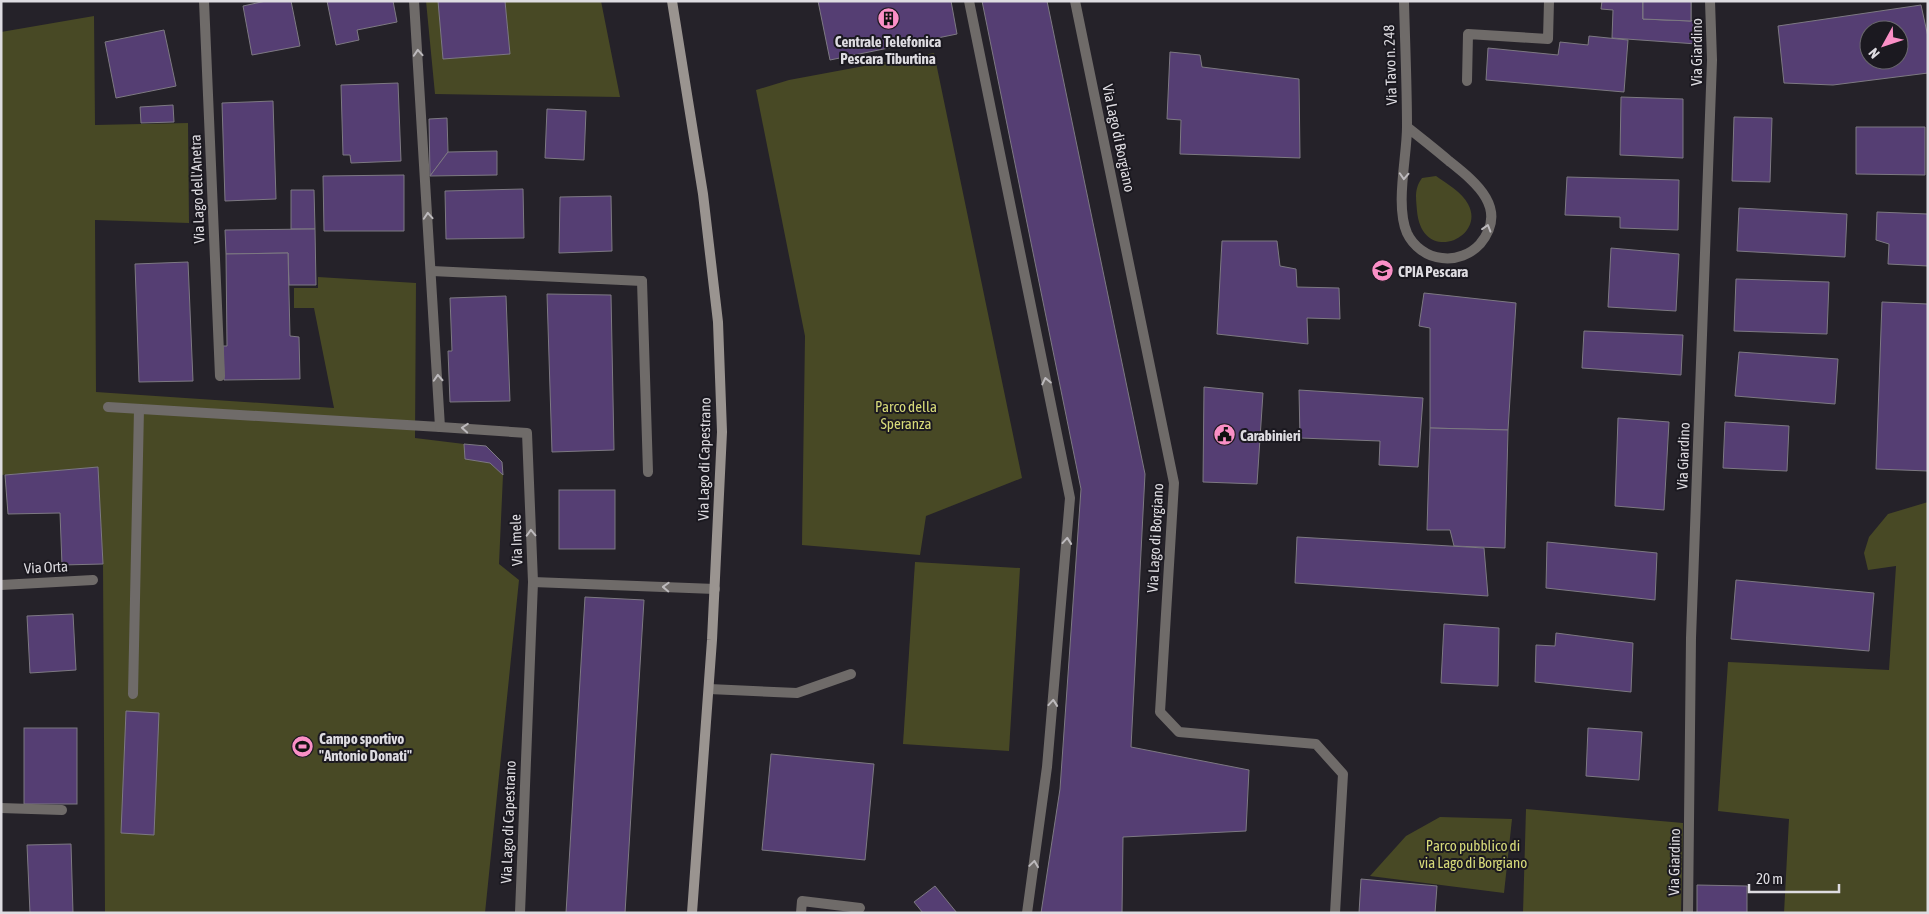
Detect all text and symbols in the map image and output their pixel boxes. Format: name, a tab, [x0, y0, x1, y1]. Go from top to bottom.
building icon: Centrale Telefonica Pescara Tiburtina	[876, 6, 900, 30]
street label: Via Giardino	[1688, 18, 1705, 86]
north arrow	[1859, 20, 1909, 70]
street label: Via Tavo n. 248	[1380, 24, 1400, 106]
place label: Centrale Telefonica Pescara Tiburtina	[835, 33, 941, 67]
text: N	[1865, 45, 1883, 62]
one-way arrow	[412, 49, 423, 57]
street label: Via Lago di Borgiano	[1099, 83, 1139, 193]
street label: Via Lago dell'Anetra	[187, 134, 207, 244]
one-way arrow	[1399, 172, 1410, 180]
one-way arrow	[423, 211, 434, 219]
one-way arrow	[1482, 224, 1492, 232]
school or university icon: CPIA Pescara	[1370, 259, 1394, 283]
place label: CPIA Pescara	[1398, 263, 1468, 280]
one-way arrow	[432, 374, 443, 382]
one-way arrow	[1042, 377, 1052, 386]
street label: Via Lago di Capestrano	[694, 397, 714, 521]
park label: Parco della Speranza	[875, 398, 937, 432]
street label: Via Giardino	[1673, 422, 1693, 490]
one-way arrow	[461, 423, 469, 434]
public building icon: Carabinieri	[1212, 423, 1236, 447]
place label: Carabinieri	[1240, 427, 1301, 444]
street label: Via Lago di Borgiano	[1144, 483, 1166, 593]
street label: Via Imele	[507, 514, 525, 566]
one-way arrow	[526, 529, 536, 536]
one-way arrow	[1061, 537, 1072, 545]
street label: Via Orta	[23, 557, 69, 577]
one-way arrow	[662, 582, 670, 593]
one-way arrow	[1047, 699, 1058, 707]
place label: Campo sportivo "Antonio Donati"	[319, 730, 412, 764]
sports icon: Campo sportivo "Antonio Donati"	[291, 735, 315, 759]
street label: Via Lago di Capestrano	[497, 760, 519, 884]
street label: Via Giardino	[1665, 828, 1683, 896]
park label: Parco pubblico di via Lago di Borgiano	[1419, 837, 1527, 871]
one-way arrow	[1028, 860, 1039, 868]
scale bar	[1749, 862, 1839, 894]
text: 20 m	[1756, 870, 1783, 887]

